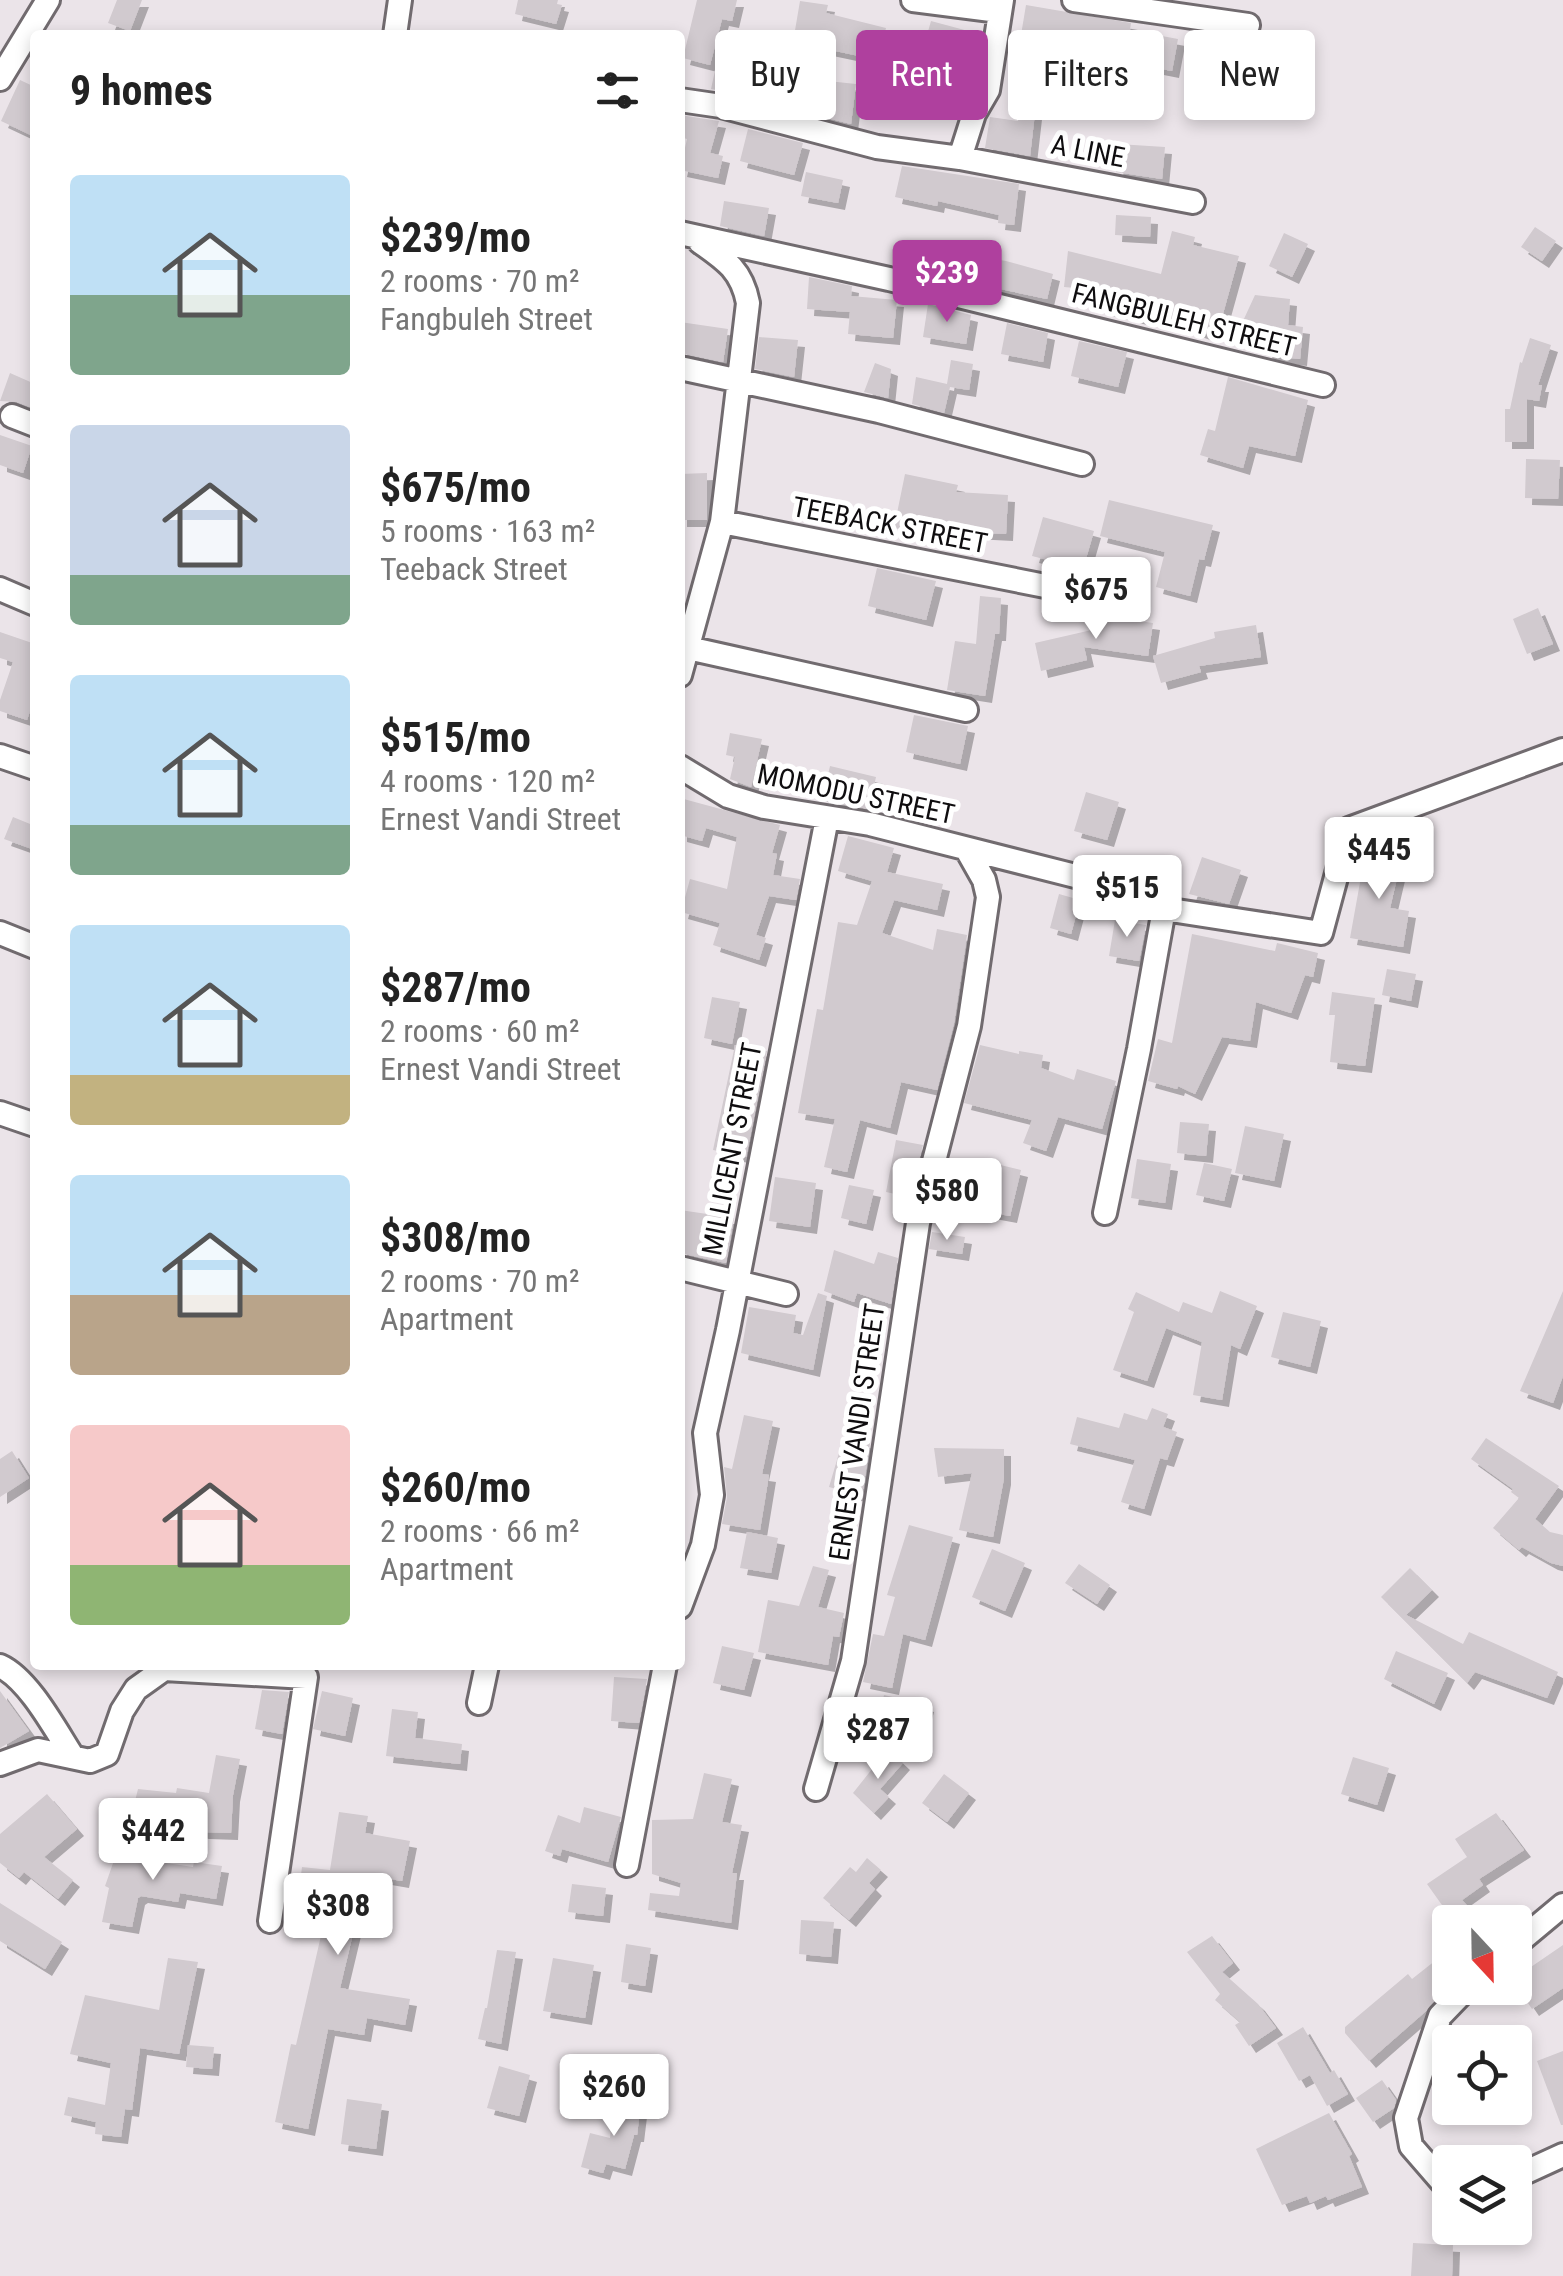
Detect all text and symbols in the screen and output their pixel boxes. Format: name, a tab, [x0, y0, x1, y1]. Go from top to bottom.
chip: Buy	[715, 30, 836, 120]
chip: Rent	[856, 30, 988, 120]
chip: Filters	[1008, 30, 1164, 120]
chip: New	[1184, 30, 1315, 120]
icon: filters	[590, 63, 645, 118]
text: 9 homes	[70, 66, 213, 115]
street label: A LINE	[1048, 128, 1128, 174]
text: $239/mo	[380, 213, 531, 262]
icon: home	[150, 215, 270, 335]
pin: $239	[888, 240, 1006, 325]
text: $239	[915, 253, 979, 291]
text: 2 rooms · 70 m²	[380, 262, 579, 300]
street label: FANGBULEH STREET	[1068, 276, 1300, 364]
text: Fangbuleh Street	[380, 300, 593, 338]
text: $675/mo	[380, 463, 531, 512]
icon: home	[150, 465, 270, 585]
street label: TEEBACK STREET	[790, 490, 990, 560]
text: 5 rooms · 163 m²	[380, 512, 595, 550]
text: Teeback Street	[380, 550, 568, 588]
pin: $675	[1037, 557, 1155, 642]
text: $675	[1064, 570, 1128, 608]
text: $515/mo	[380, 713, 531, 762]
icon: home	[150, 715, 270, 835]
street label: MOMODU STREET	[754, 757, 958, 831]
text: 4 rooms · 120 m²	[380, 762, 595, 800]
text: Ernest Vandi Street	[380, 800, 621, 838]
pin: $445	[1320, 817, 1438, 902]
text: $445	[1347, 830, 1411, 868]
pin: $515	[1068, 855, 1186, 940]
text: $515	[1095, 868, 1159, 906]
text: $287/mo	[380, 963, 531, 1012]
icon: home	[150, 965, 270, 1085]
text: 2 rooms · 60 m²	[380, 1012, 579, 1050]
street label: MILLICENT STREET	[695, 1040, 769, 1258]
text: Ernest Vandi Street	[380, 1050, 621, 1088]
pin: $580	[888, 1158, 1006, 1243]
text: $580	[915, 1171, 979, 1209]
text: $308/mo	[380, 1213, 531, 1262]
icon: home	[150, 1215, 270, 1335]
text: 2 rooms · 70 m²	[380, 1262, 579, 1300]
text: Apartment	[380, 1300, 514, 1338]
street label: ERNEST VANDI STREET	[823, 1301, 891, 1563]
text: $260/mo	[380, 1463, 531, 1512]
icon: home	[150, 1465, 270, 1585]
text: 2 rooms · 66 m²	[380, 1512, 579, 1550]
text: Apartment	[380, 1550, 514, 1588]
pin: $287	[819, 1697, 937, 1782]
text: $287	[846, 1710, 910, 1748]
pin: $442	[94, 1798, 212, 1883]
text: $442	[121, 1811, 185, 1849]
pin: $308	[279, 1873, 397, 1958]
text: $308	[306, 1886, 370, 1924]
north arrow	[1432, 1905, 1532, 2005]
map controls	[1432, 1905, 1532, 2245]
button: locate	[1432, 2025, 1532, 2125]
pin: $260	[555, 2054, 673, 2139]
text: $260	[582, 2067, 646, 2105]
button: layers	[1432, 2145, 1532, 2245]

